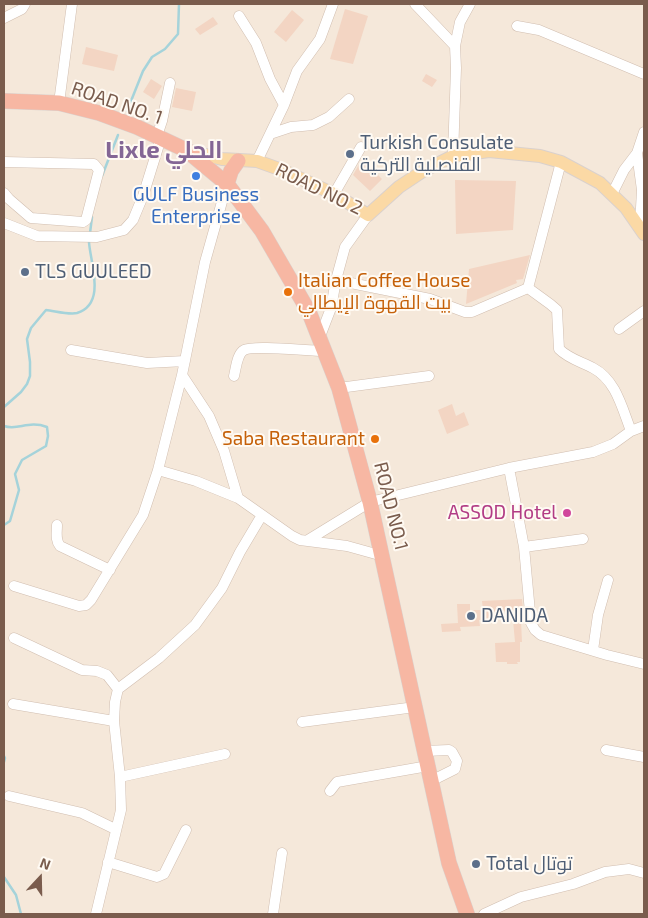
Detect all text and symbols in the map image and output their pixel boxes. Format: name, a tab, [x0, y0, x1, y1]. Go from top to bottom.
street label: ROAD NO. 1	[68, 77, 166, 129]
place label: Turkish Consulate القنصلية التركية	[360, 132, 514, 176]
district label: Lixle الحلي	[105, 136, 223, 164]
marker: Turkish Consulate القنصلية التركية	[344, 148, 356, 160]
street label: ROAD NO 2	[272, 158, 366, 220]
marker: GULF Business Enterprise	[190, 170, 202, 182]
place label: GULF Business Enterprise	[133, 184, 259, 228]
place label: TLS GUULEED	[35, 261, 152, 283]
marker: TLS GUULEED	[19, 266, 31, 278]
place label: Italian Coffee House بيت القهوة الإيطالي	[298, 270, 470, 314]
marker: Italian Coffee House بيت القهوة الإيطالي	[282, 286, 294, 298]
place label: Saba Restaurant	[222, 428, 365, 450]
marker: Saba Restaurant	[369, 433, 381, 445]
street label: ROAD NO.1	[369, 460, 413, 552]
place label: ASSOD Hotel	[448, 502, 557, 524]
marker: ASSOD Hotel	[561, 507, 573, 519]
place label: DANIDA	[481, 605, 548, 627]
marker: DANIDA	[465, 610, 477, 622]
north arrow	[15, 853, 65, 903]
place label: Total توتال	[486, 853, 573, 875]
text: N	[38, 854, 53, 873]
marker: Total توتال	[470, 858, 482, 870]

